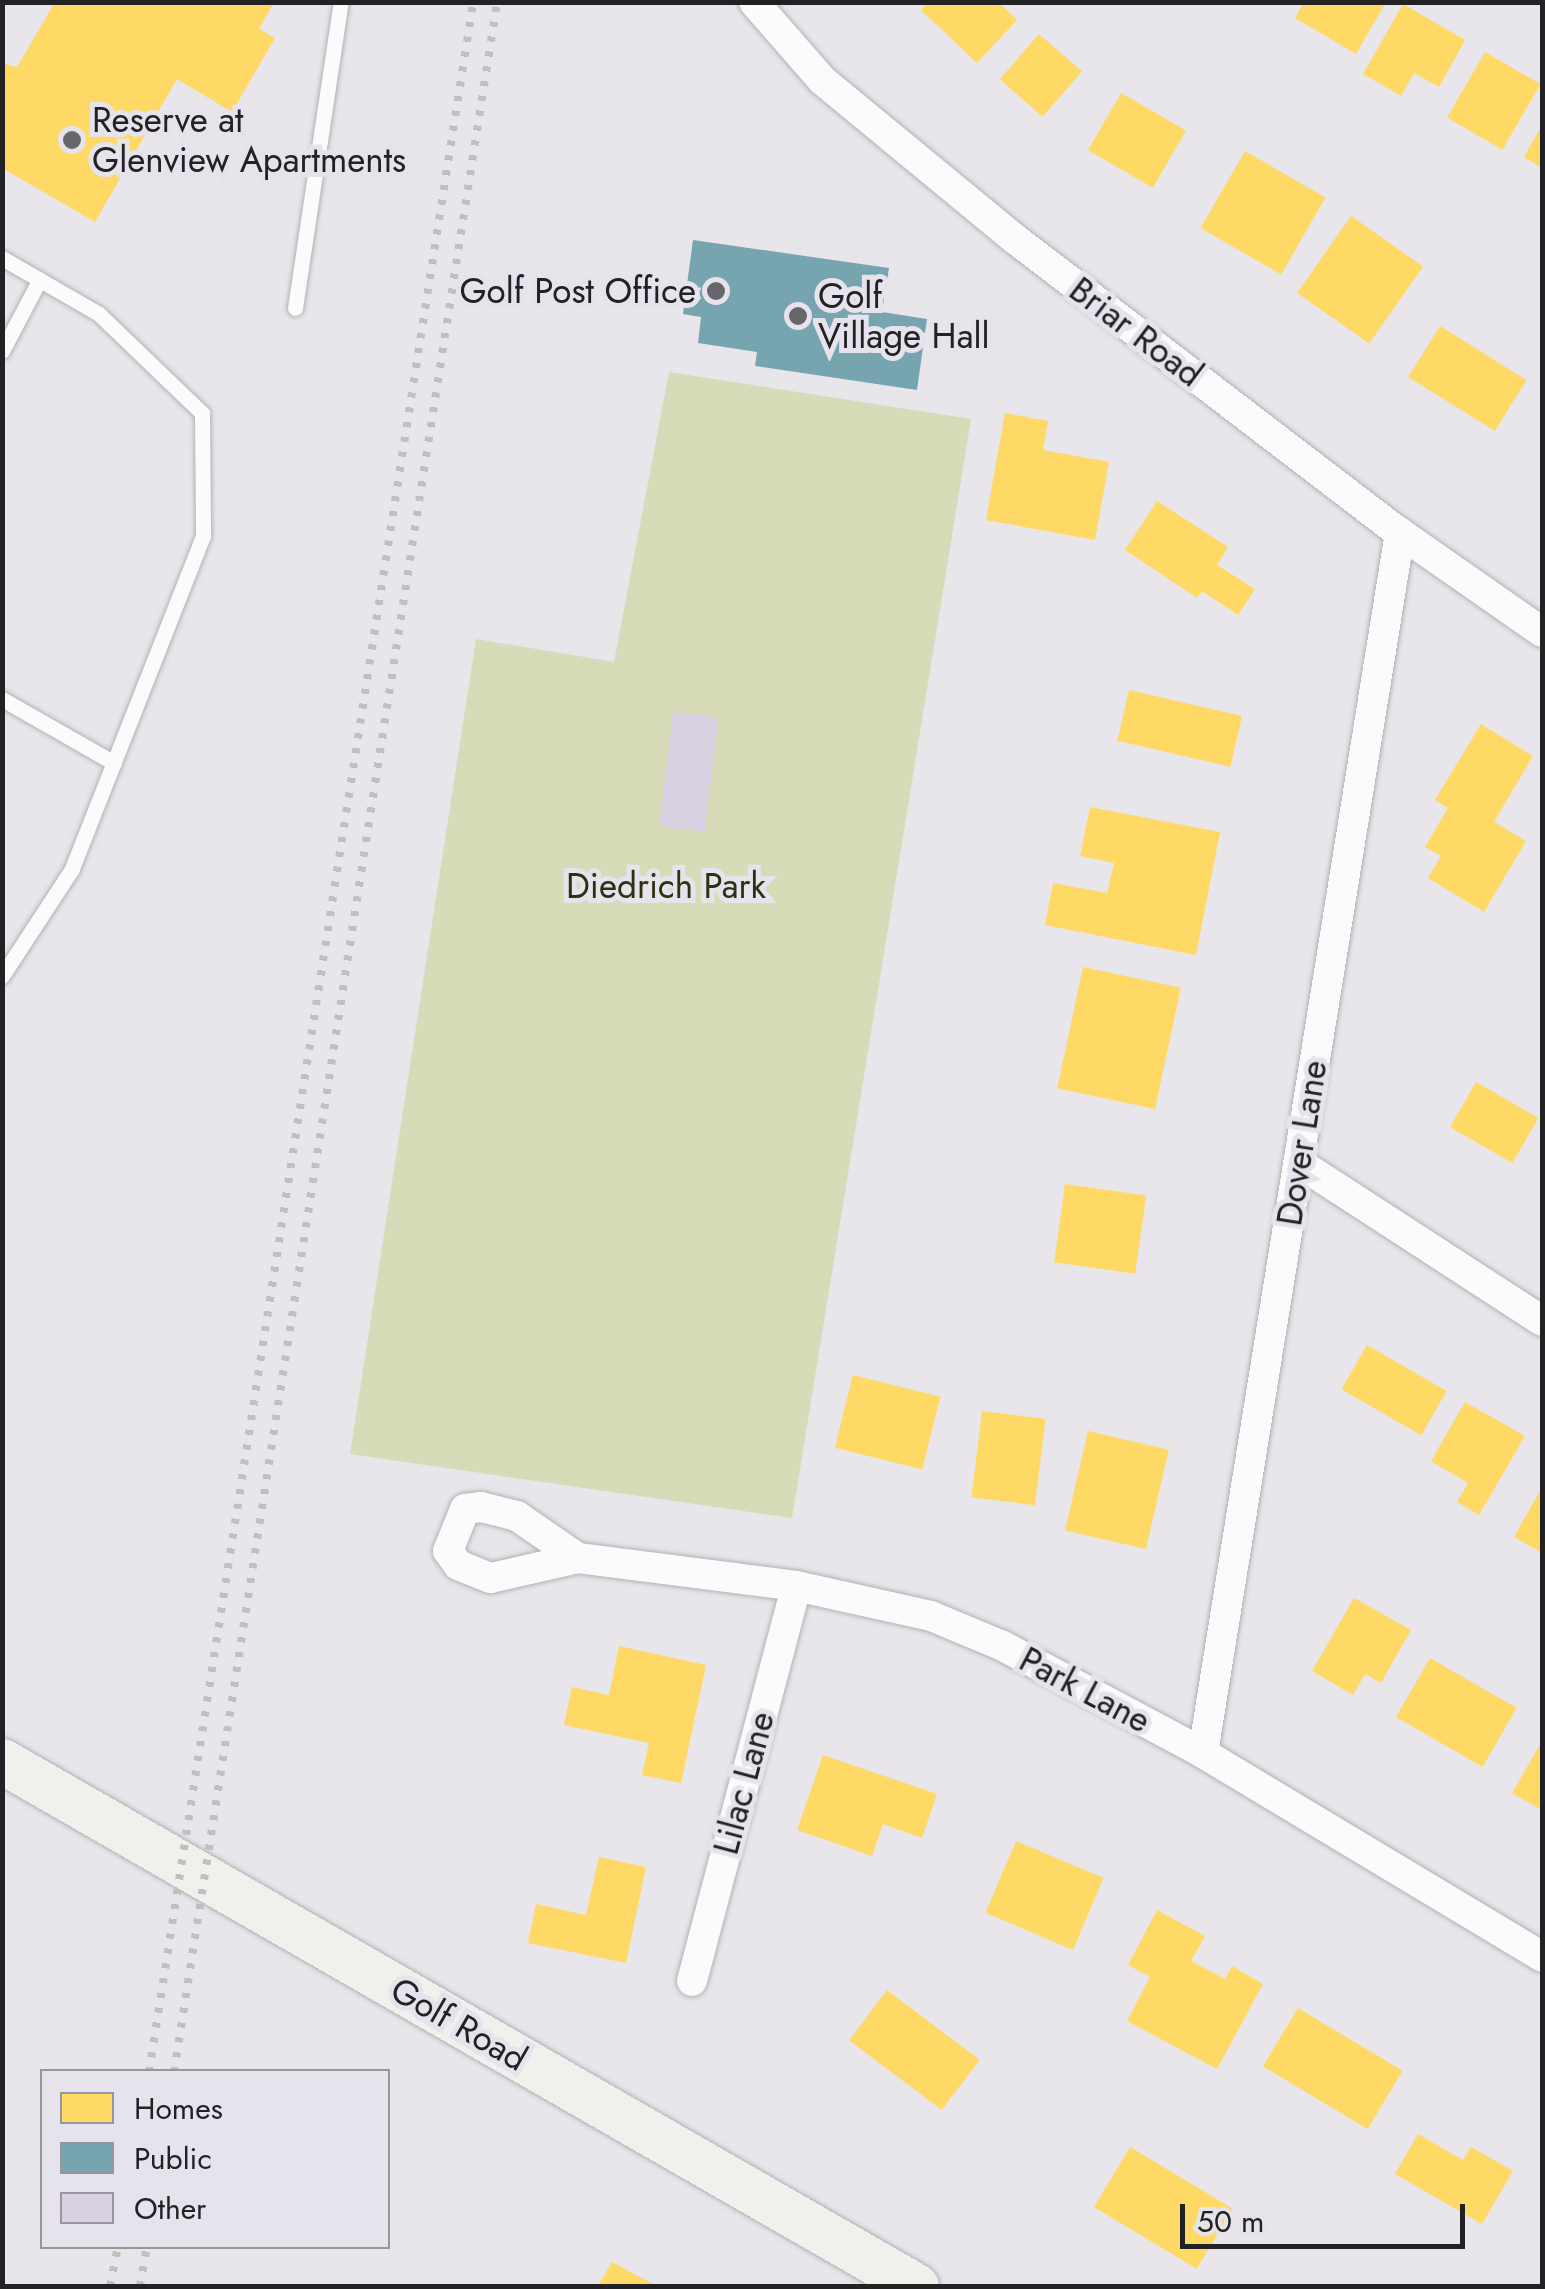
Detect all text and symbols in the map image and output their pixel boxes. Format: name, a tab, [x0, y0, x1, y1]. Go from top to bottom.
place label: Reserve at Glenview Apartments	[92, 99, 406, 181]
marker: Reserve at Glenview Apartments	[61, 129, 83, 151]
street label: Briar Road	[1061, 268, 1211, 396]
place label: Golf Post Office	[459, 270, 696, 312]
place label: Golf Village Hall	[818, 275, 990, 357]
marker: Golf Post Office	[705, 280, 727, 302]
marker: Golf Village Hall	[787, 305, 809, 327]
park label: Diedrich Park	[566, 865, 766, 907]
street label: Dover Lane	[1268, 1057, 1336, 1229]
street label: Park Lane	[1013, 1638, 1157, 1742]
street label: Lilac Lane	[705, 1707, 783, 1859]
street label: Golf Road	[383, 1968, 535, 2080]
legend	[40, 2069, 390, 2249]
text: Homes	[134, 2087, 223, 2130]
text: Public	[134, 2137, 212, 2180]
scale bar	[1185, 2184, 1470, 2246]
text: Other	[134, 2187, 206, 2230]
text: 50 m	[1197, 2200, 1264, 2243]

